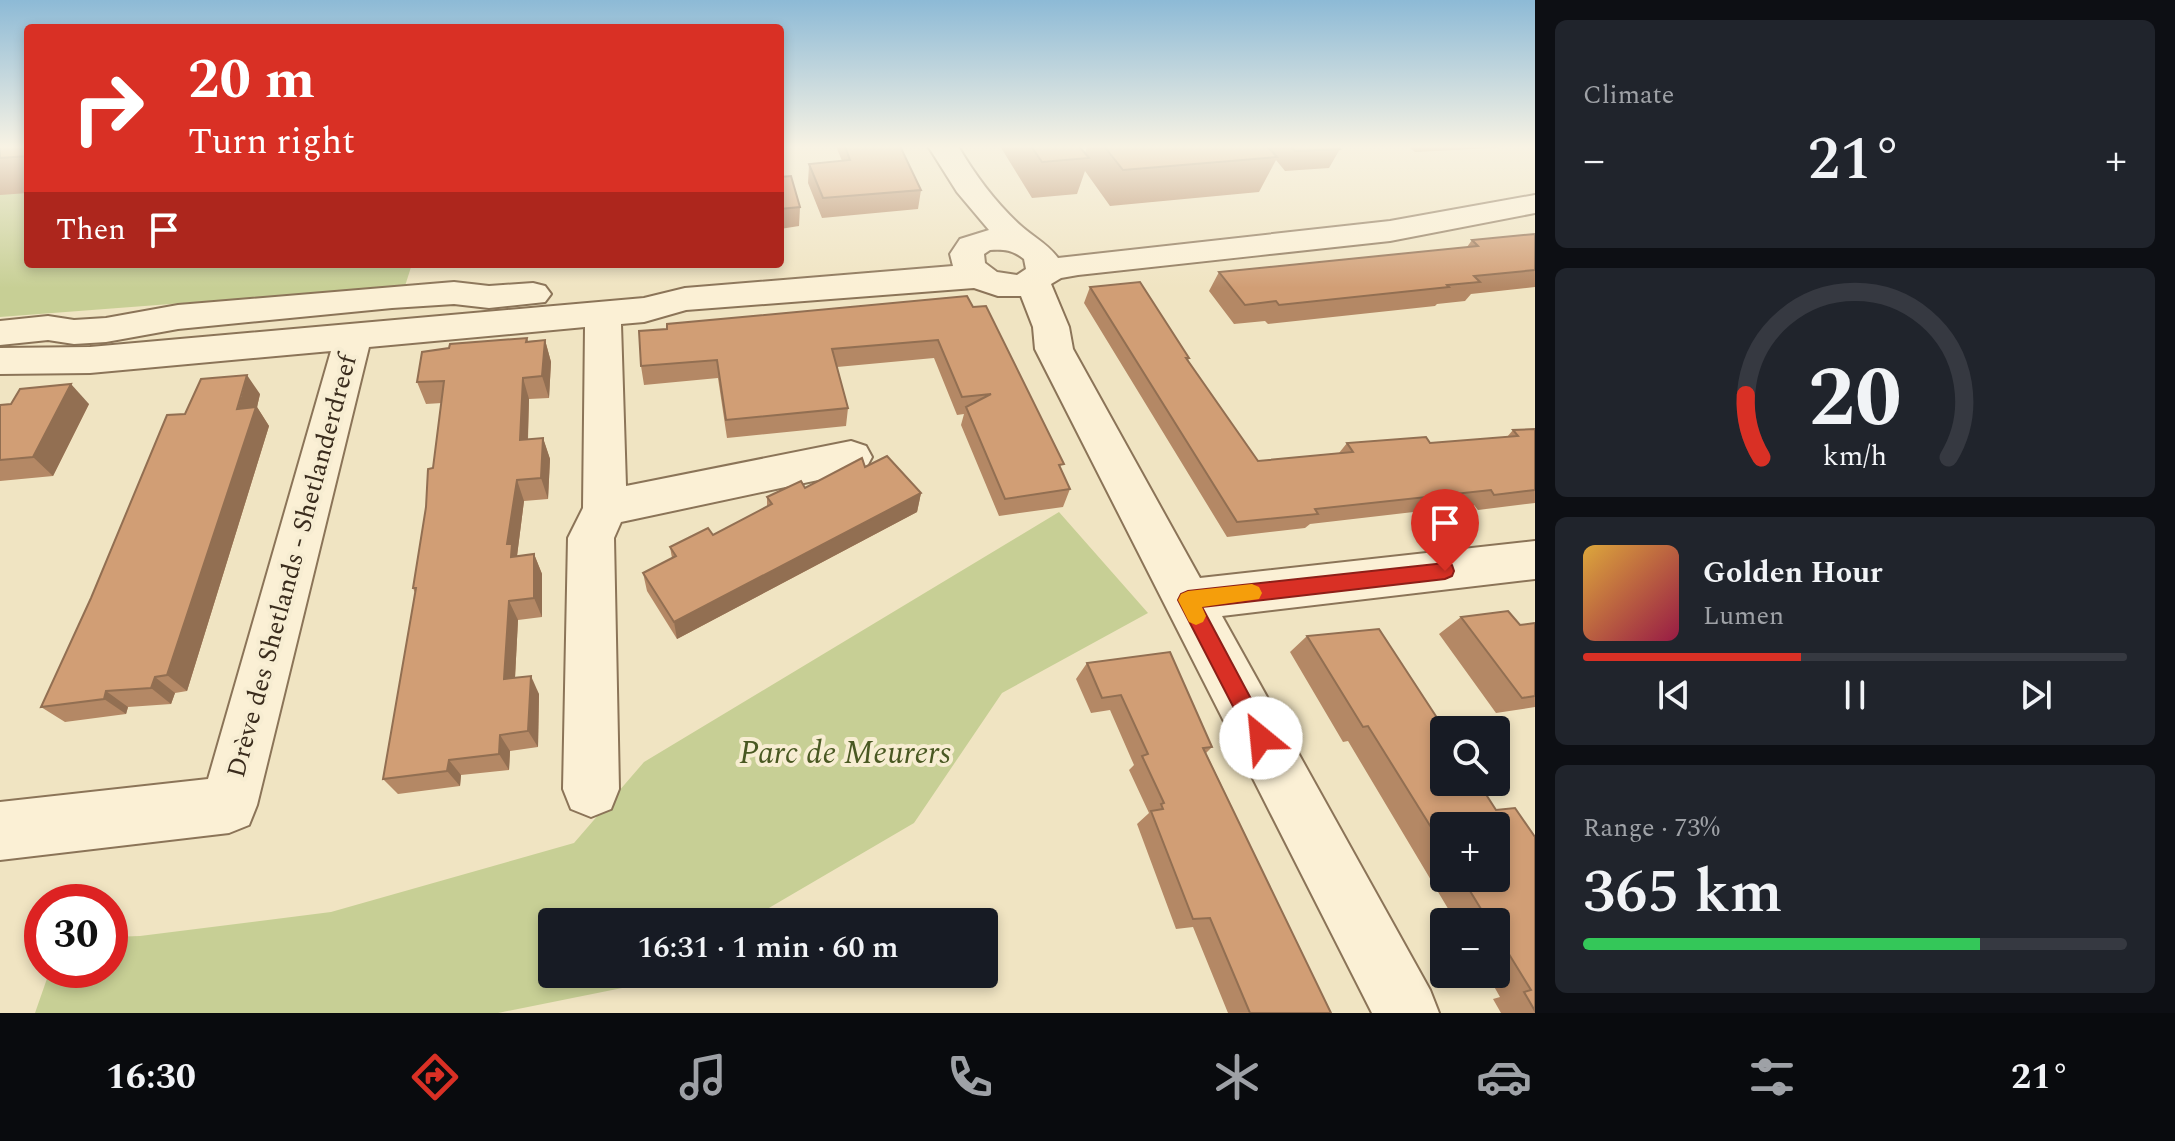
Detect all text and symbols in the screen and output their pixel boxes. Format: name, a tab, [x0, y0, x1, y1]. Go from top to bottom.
text: 20 m	[188, 38, 315, 123]
icon: right	[56, 56, 160, 160]
text: Climate	[1583, 75, 1674, 115]
text: 21°	[1808, 114, 1902, 206]
text: Turn right	[188, 115, 355, 170]
text: −	[1583, 127, 1605, 194]
text: +	[2105, 127, 2127, 194]
text: Then	[56, 207, 126, 253]
icon: arrive	[142, 208, 186, 252]
text: 20	[1808, 336, 1902, 463]
street label: Drève des Shetlands - Shetlanderdreef	[216, 348, 368, 782]
text: km/h	[1823, 436, 1887, 479]
pin	[1411, 489, 1479, 571]
icon: arrive	[1423, 501, 1467, 545]
text: Golden Hour	[1703, 550, 1883, 596]
text: Lumen	[1703, 596, 1784, 636]
icon: previous	[1652, 673, 1696, 717]
icon: pause	[1833, 673, 1877, 717]
icon: next	[2014, 673, 2058, 717]
position arrow	[1219, 696, 1303, 780]
map controls	[1430, 716, 1510, 988]
button: search	[1430, 716, 1510, 796]
park label: Parc de Meurers	[739, 729, 951, 778]
text: Range · 73%	[1583, 808, 1720, 848]
button: +	[1430, 812, 1510, 892]
text: 365 km	[1583, 847, 1783, 939]
speed limit sign: 30	[24, 884, 128, 988]
button: −	[1430, 908, 1510, 988]
text: 16:31 · 1 min · 60 m	[637, 925, 899, 971]
icon: directions	[407, 1049, 463, 1105]
icon: music	[675, 1049, 731, 1105]
icon: phone	[942, 1049, 998, 1105]
icon: climate	[1209, 1049, 1265, 1105]
icon: car	[1476, 1049, 1532, 1105]
icon: filters	[1744, 1049, 1800, 1105]
text: 16:30	[106, 1050, 196, 1105]
text: 21°	[2011, 1050, 2069, 1105]

